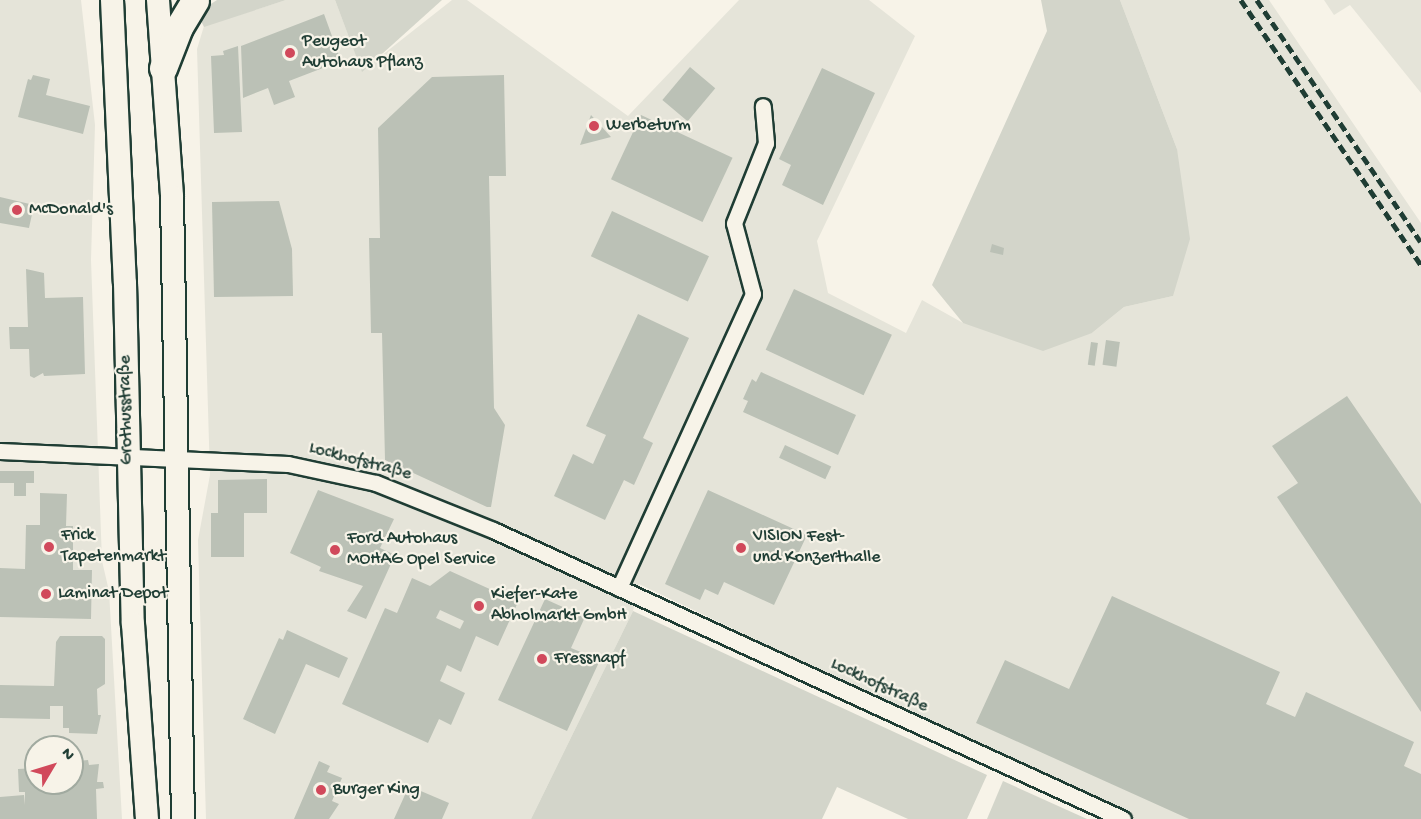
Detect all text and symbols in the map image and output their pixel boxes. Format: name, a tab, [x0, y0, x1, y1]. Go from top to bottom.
place label: Peugeot Autohaus Pflanz	[302, 32, 423, 74]
marker: Peugeot Autohaus Pflanz	[283, 46, 297, 60]
place label: Werbeturm	[606, 115, 691, 137]
marker: Werbeturm	[587, 119, 601, 133]
place label: McDonald's	[29, 199, 113, 221]
marker: McDonald's	[10, 203, 24, 217]
street label: Grothusstraße	[115, 355, 139, 465]
street label: Lockhofstraße	[306, 438, 414, 486]
place label: Frick Tapetenmarkt	[61, 526, 166, 568]
place label: VISION Fest- und Konzerthalle	[753, 527, 880, 570]
place label: Ford Autohaus MOHAG Opel Service	[347, 529, 495, 572]
marker: Frick Tapetenmarkt	[42, 540, 56, 554]
marker: VISION Fest- und Konzerthalle	[734, 541, 748, 555]
marker: Ford Autohaus MOHAG Opel Service	[328, 543, 342, 557]
place label: Laminat Depot	[58, 583, 168, 605]
place label: Kiefer-Kate Abholmarkt GmbH	[491, 585, 627, 628]
marker: Laminat Depot	[39, 587, 53, 601]
marker: Kiefer-Kate Abholmarkt GmbH	[472, 599, 486, 613]
place label: Fressnapf	[554, 648, 625, 670]
marker: Fressnapf	[535, 652, 549, 666]
street label: Lockhofstraße	[827, 654, 931, 718]
north arrow	[24, 735, 84, 795]
text: N	[56, 745, 78, 765]
place label: Burger King	[333, 779, 420, 801]
marker: Burger King	[314, 783, 328, 797]

